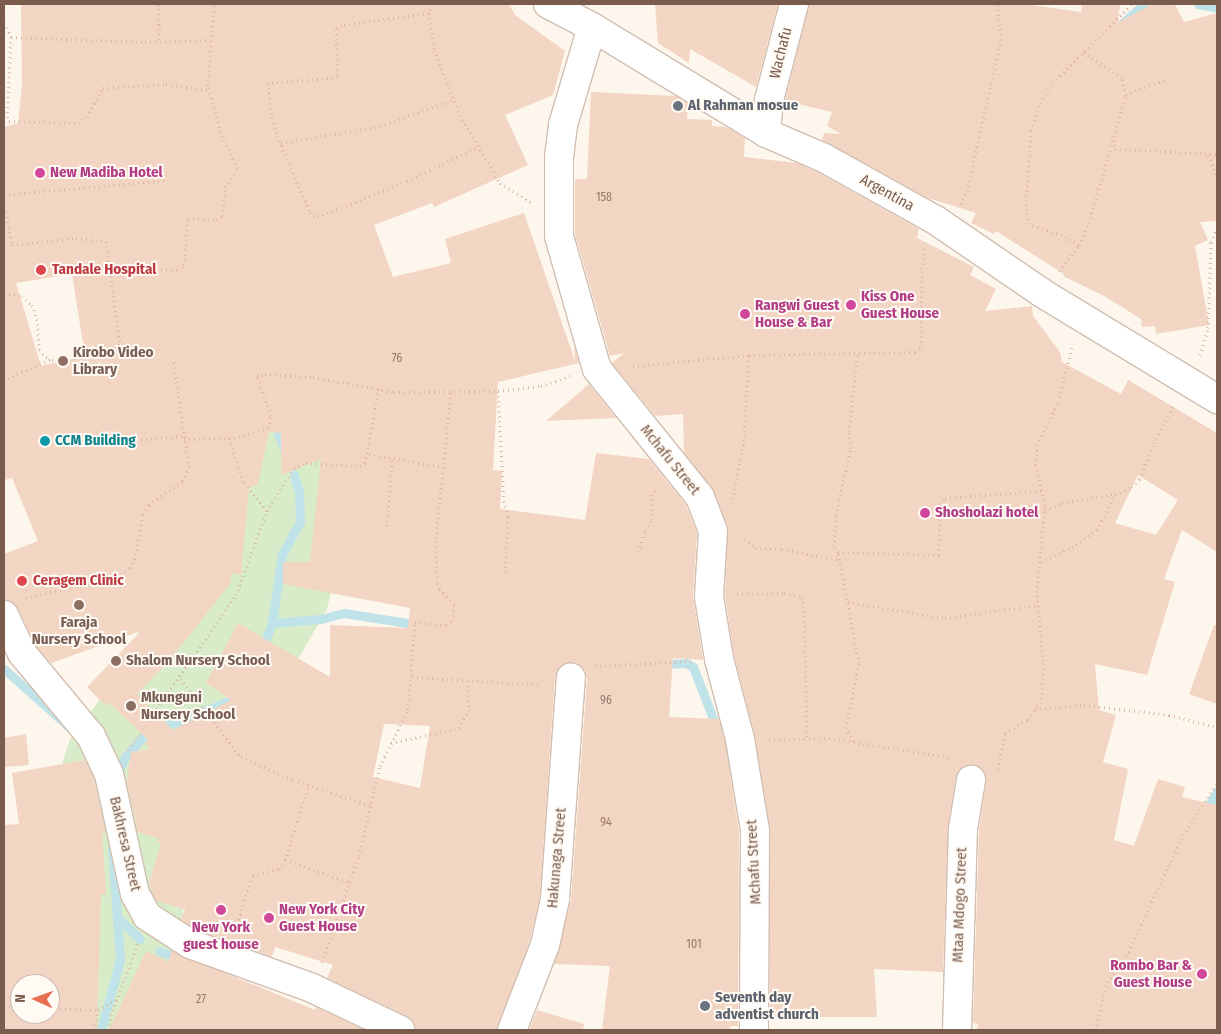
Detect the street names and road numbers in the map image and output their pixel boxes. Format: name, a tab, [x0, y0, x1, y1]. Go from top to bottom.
street label: Wachafu	[766, 25, 796, 81]
street label: Argentina	[857, 171, 917, 215]
street label: Mchafu Street	[636, 421, 704, 499]
street label: Bakhresa Street	[105, 795, 145, 893]
street label: Hakunaga Street	[544, 807, 570, 909]
street label: Mchafu Street	[743, 819, 765, 905]
street label: Mtaa Mdogo Street	[949, 847, 971, 963]

